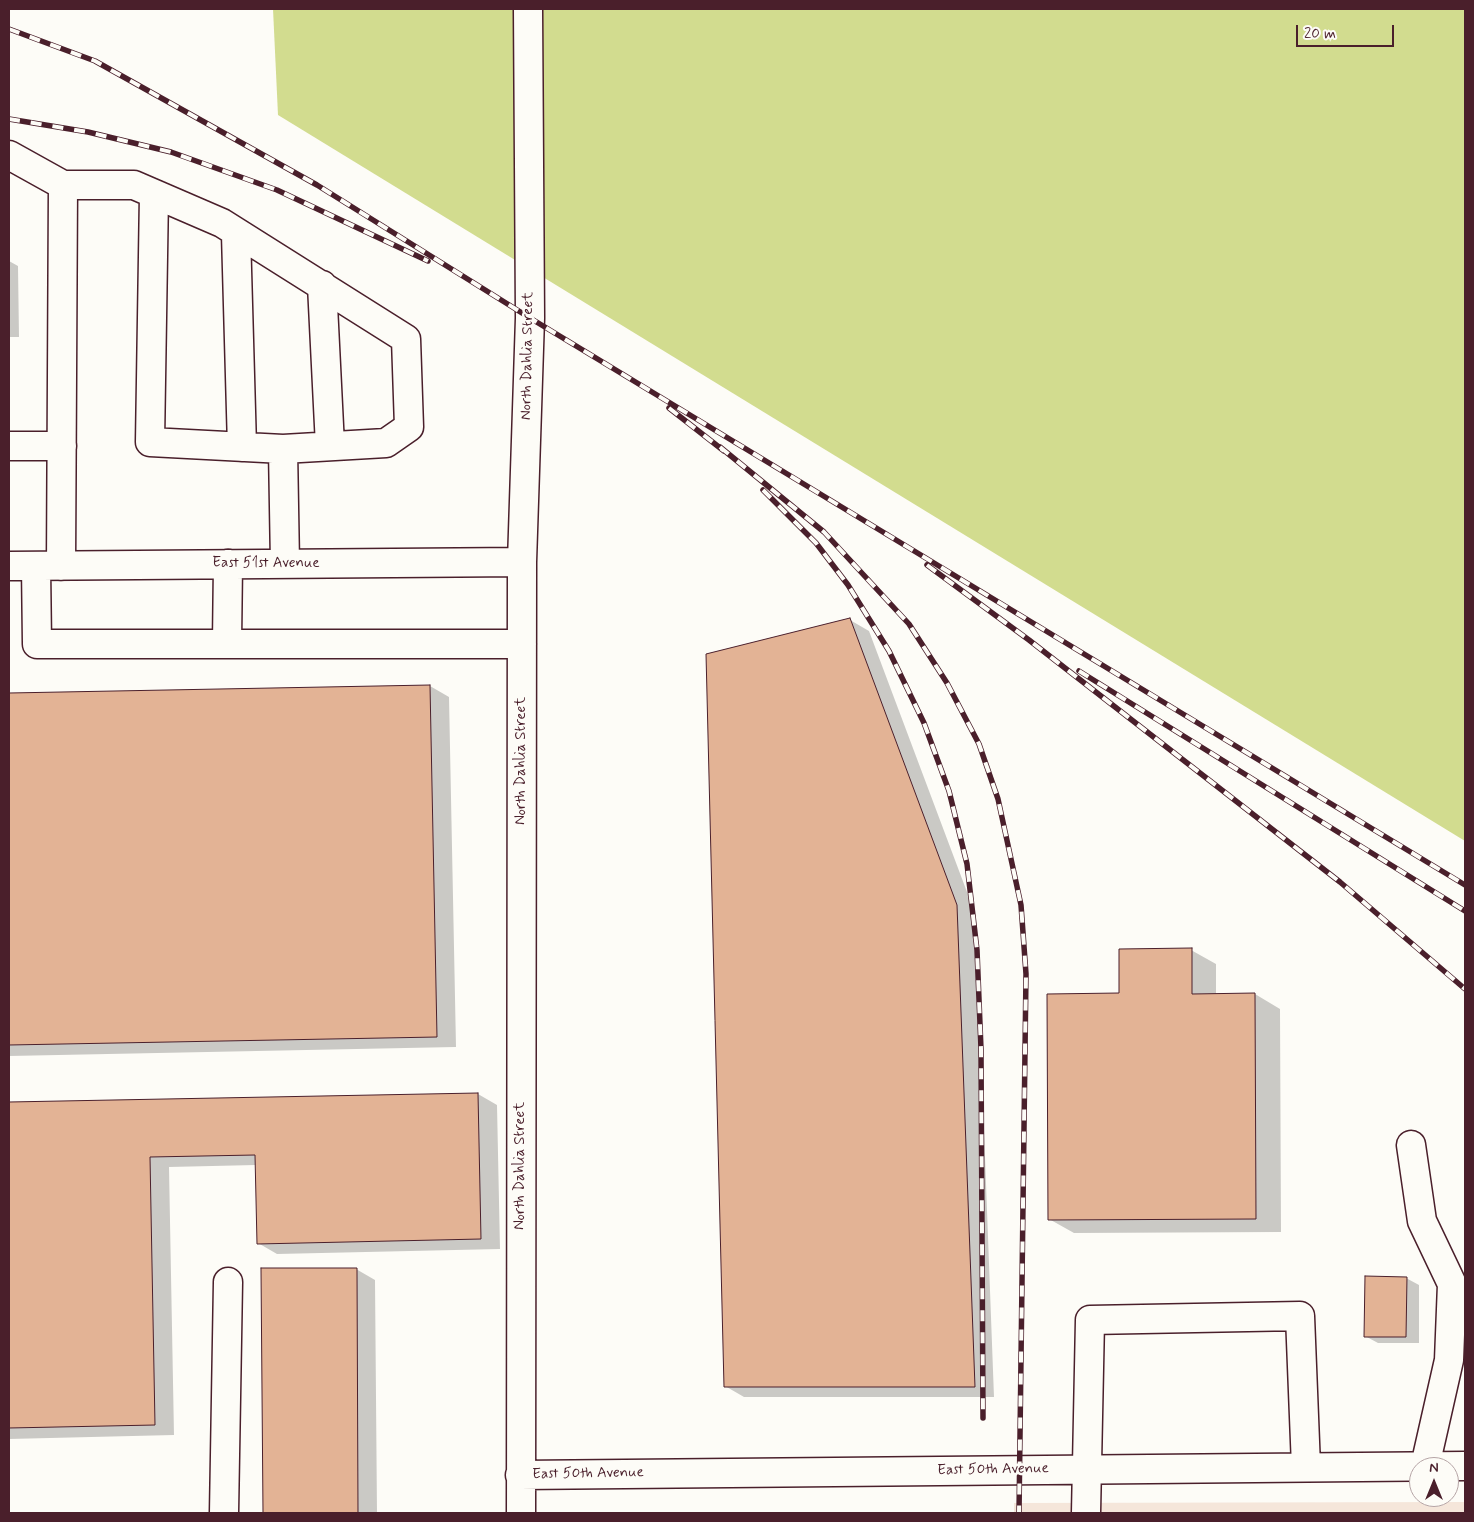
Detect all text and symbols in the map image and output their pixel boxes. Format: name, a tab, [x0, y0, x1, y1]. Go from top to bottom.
scale bar	[1299, 15, 1396, 47]
text: 20 m	[1304, 24, 1336, 44]
street label: North Dahlia Street	[518, 292, 538, 420]
street label: East 51st Avenue	[212, 555, 320, 573]
street label: North Dahlia Street	[513, 697, 531, 825]
street label: North Dahlia Street	[512, 1102, 530, 1230]
north arrow	[1409, 1457, 1459, 1507]
text: N	[1429, 1459, 1439, 1477]
street label: East 50th Avenue	[937, 1460, 1049, 1480]
street label: East 50th Avenue	[532, 1464, 644, 1484]

